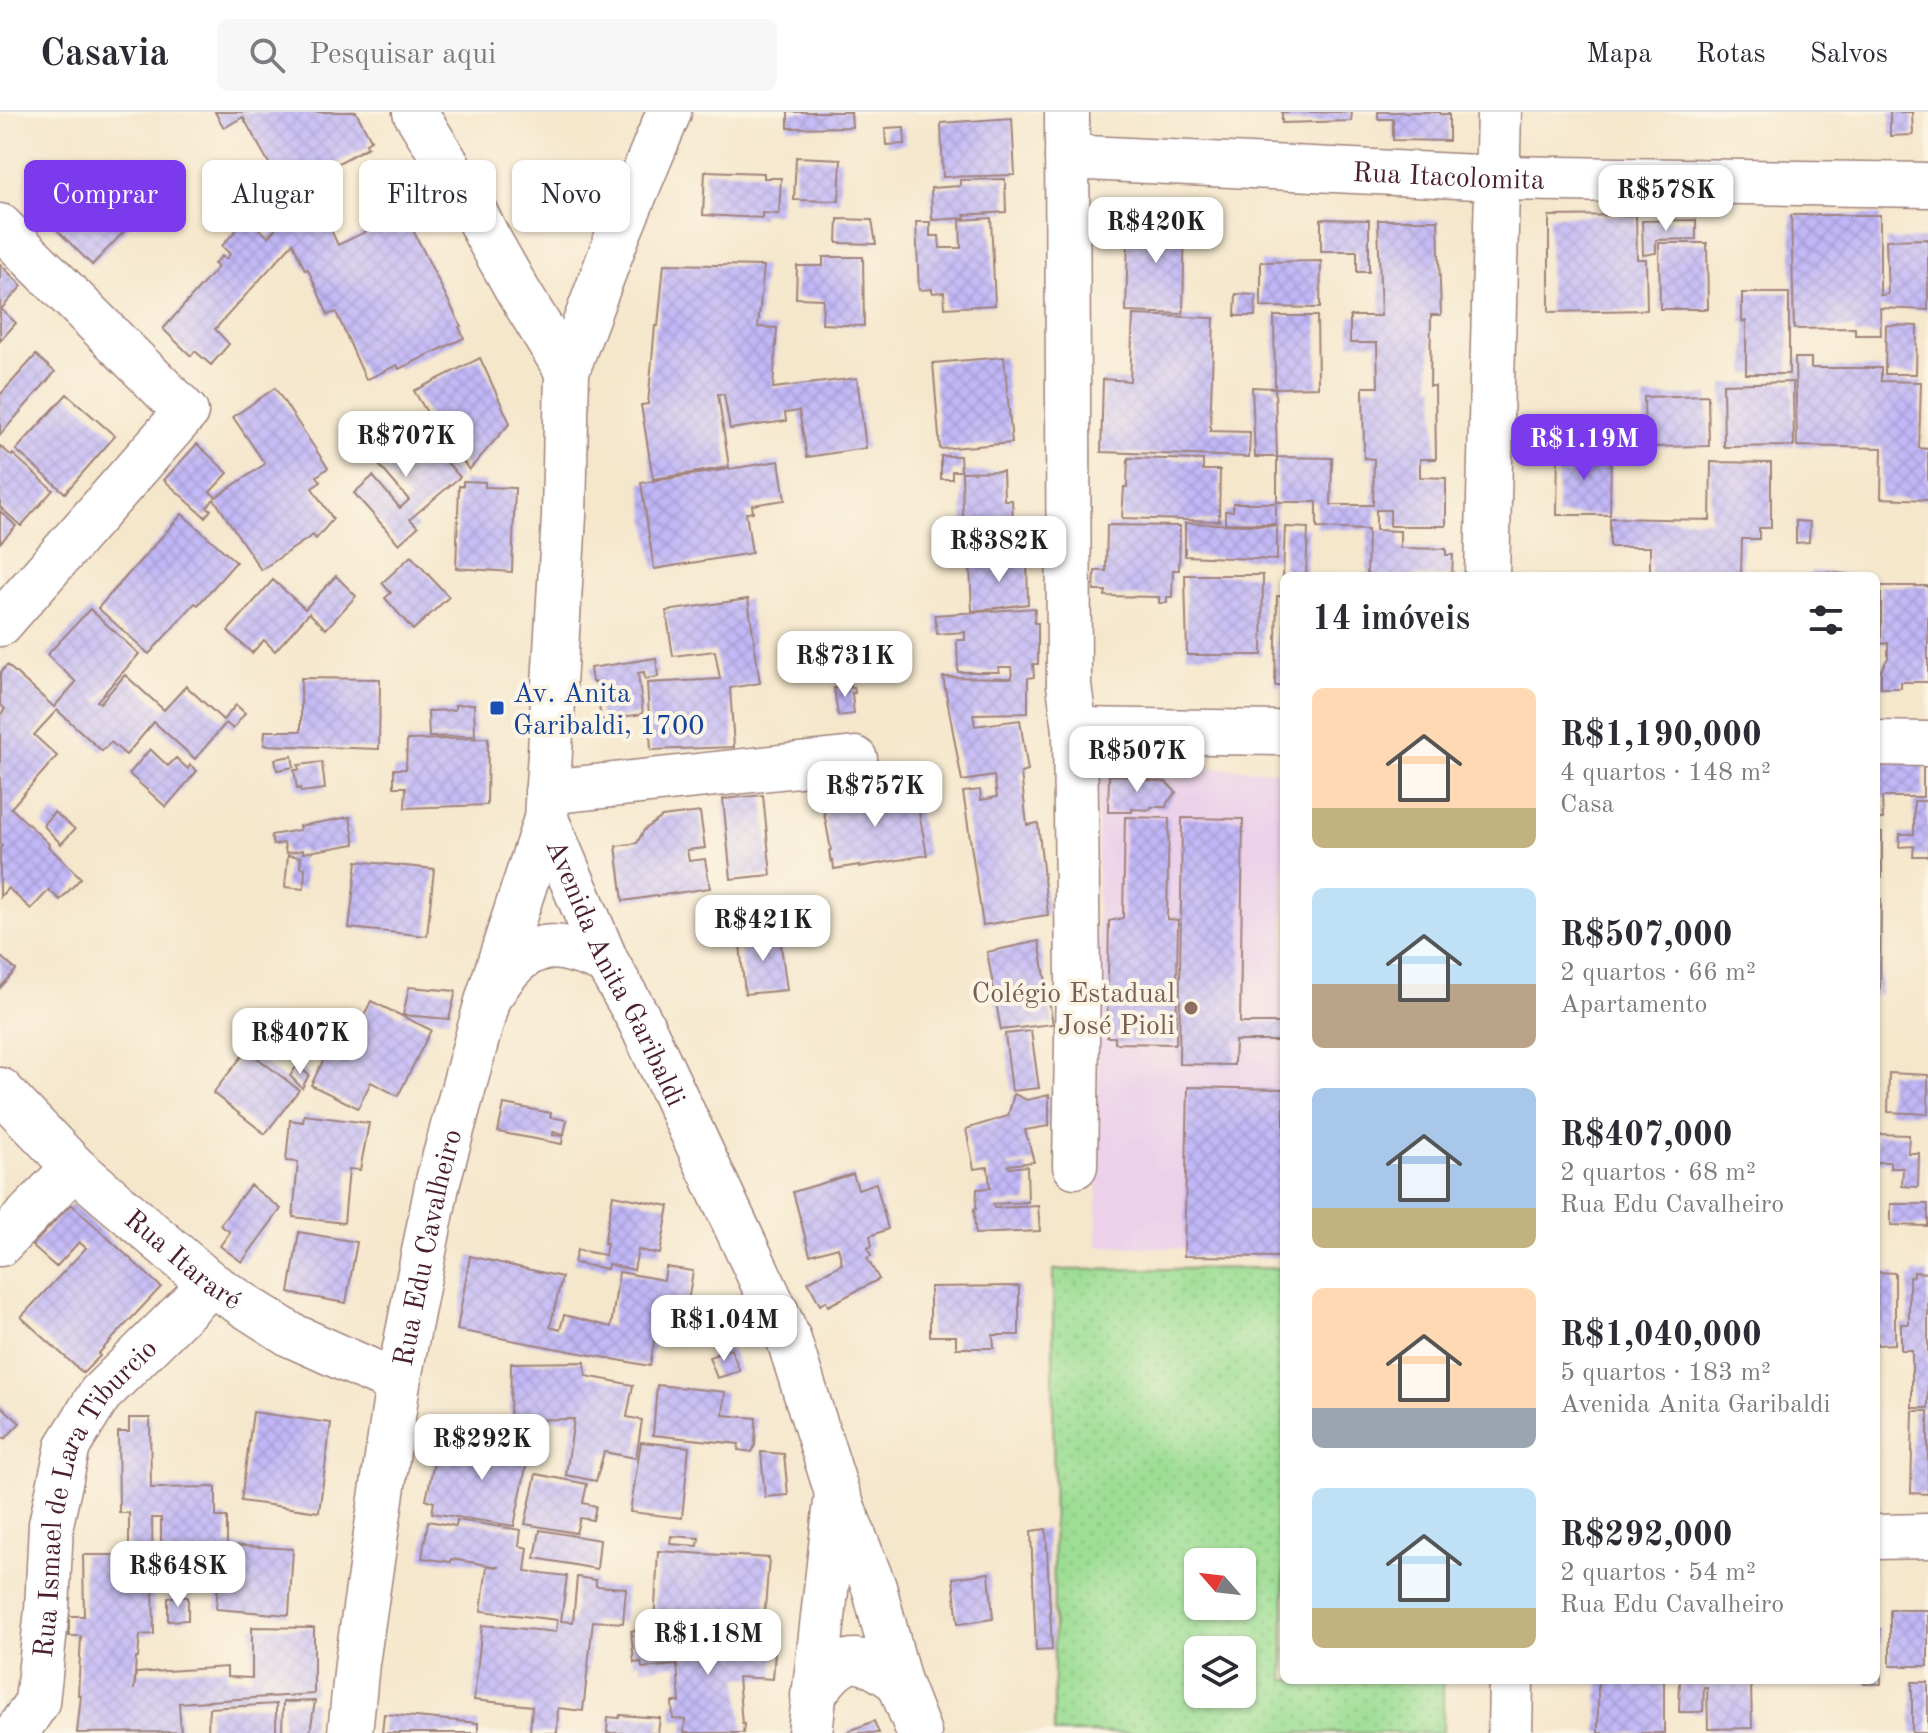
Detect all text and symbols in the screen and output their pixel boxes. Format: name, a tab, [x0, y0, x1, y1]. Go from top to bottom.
search box	[217, 19, 777, 91]
icon: search	[245, 33, 289, 77]
text: Casavia	[40, 36, 169, 74]
text: Pesquisar aqui	[309, 40, 496, 70]
text: Mapa	[1586, 41, 1652, 69]
text: Rotas	[1696, 41, 1766, 69]
text: Salvos	[1810, 41, 1888, 69]
chip: Comprar	[24, 160, 186, 232]
chip: Alugar	[202, 160, 343, 232]
chip: Filtros	[359, 160, 496, 232]
chip: Novo	[512, 160, 630, 232]
street label: Rua Itacolomita	[1352, 160, 1545, 196]
pin: R$578K	[1601, 165, 1731, 233]
text: R$578K	[1616, 178, 1716, 204]
pin: R$420K	[1091, 197, 1221, 265]
text: R$420K	[1106, 210, 1206, 236]
pin: R$707K	[341, 411, 471, 479]
pin: R$1.19M	[1510, 414, 1658, 482]
text: R$707K	[356, 424, 456, 450]
text: R$1.19M	[1529, 427, 1639, 453]
pin: R$382K	[934, 516, 1064, 584]
text: R$382K	[949, 529, 1049, 555]
icon: filters	[1804, 598, 1848, 642]
text: 14 imóveis	[1312, 603, 1470, 637]
pin: R$731K	[780, 631, 910, 699]
text: R$731K	[795, 644, 895, 670]
place label: Av. Anita Garibaldi, 1700	[513, 681, 705, 741]
marker: Av. Anita Garibaldi, 1700	[488, 699, 506, 717]
text: R$1,190,000	[1560, 719, 1762, 753]
icon: home	[1376, 720, 1472, 816]
pin: R$507K	[1072, 726, 1202, 794]
text: R$507K	[1087, 739, 1187, 765]
text: 4 quartos · 148 m²	[1560, 760, 1771, 786]
pin: R$757K	[810, 761, 940, 829]
text: R$757K	[825, 774, 925, 800]
text: Casa	[1560, 792, 1614, 818]
street label: Avenida Anita Garibaldi	[539, 836, 689, 1111]
pin: R$421K	[698, 895, 828, 963]
text: R$421K	[713, 908, 813, 934]
text: R$507,000	[1560, 919, 1732, 953]
icon: home	[1376, 920, 1472, 1016]
text: 2 quartos · 66 m²	[1560, 960, 1756, 986]
place label: Colégio Estadual José Pioli	[971, 981, 1175, 1041]
text: Apartamento	[1560, 992, 1707, 1018]
marker: Colégio Estadual José Pioli	[1182, 999, 1200, 1017]
pin: R$407K	[235, 1008, 365, 1076]
text: R$407K	[250, 1021, 350, 1047]
text: R$407,000	[1560, 1119, 1732, 1153]
icon: home	[1376, 1120, 1472, 1216]
street label: Rua Edu Cavalheiro	[391, 1126, 469, 1369]
text: 2 quartos · 68 m²	[1560, 1160, 1756, 1186]
text: Rua Edu Cavalheiro	[1560, 1192, 1784, 1218]
street label: Rua Itararé	[118, 1206, 245, 1316]
pin: R$1.04M	[650, 1295, 798, 1363]
text: R$1.04M	[669, 1308, 779, 1334]
text: R$1,040,000	[1560, 1319, 1762, 1353]
icon: home	[1376, 1320, 1472, 1416]
street label: Rua Ismael de Lara Tiburcio	[31, 1335, 164, 1659]
text: 5 quartos · 183 m²	[1560, 1360, 1771, 1386]
text: Avenida Anita Garibaldi	[1560, 1392, 1831, 1418]
pin: R$292K	[417, 1414, 547, 1482]
text: R$292K	[432, 1427, 532, 1453]
text: R$292,000	[1560, 1519, 1732, 1553]
icon: home	[1376, 1520, 1472, 1616]
pin: R$648K	[113, 1541, 243, 1609]
north arrow	[1184, 1548, 1256, 1620]
map controls	[1184, 1548, 1256, 1708]
text: R$648K	[128, 1554, 228, 1580]
text: 2 quartos · 54 m²	[1560, 1560, 1756, 1586]
text: Rua Edu Cavalheiro	[1560, 1592, 1784, 1618]
pin: R$1.18M	[634, 1609, 782, 1677]
text: R$1.18M	[653, 1622, 763, 1648]
button: layers	[1184, 1636, 1256, 1708]

